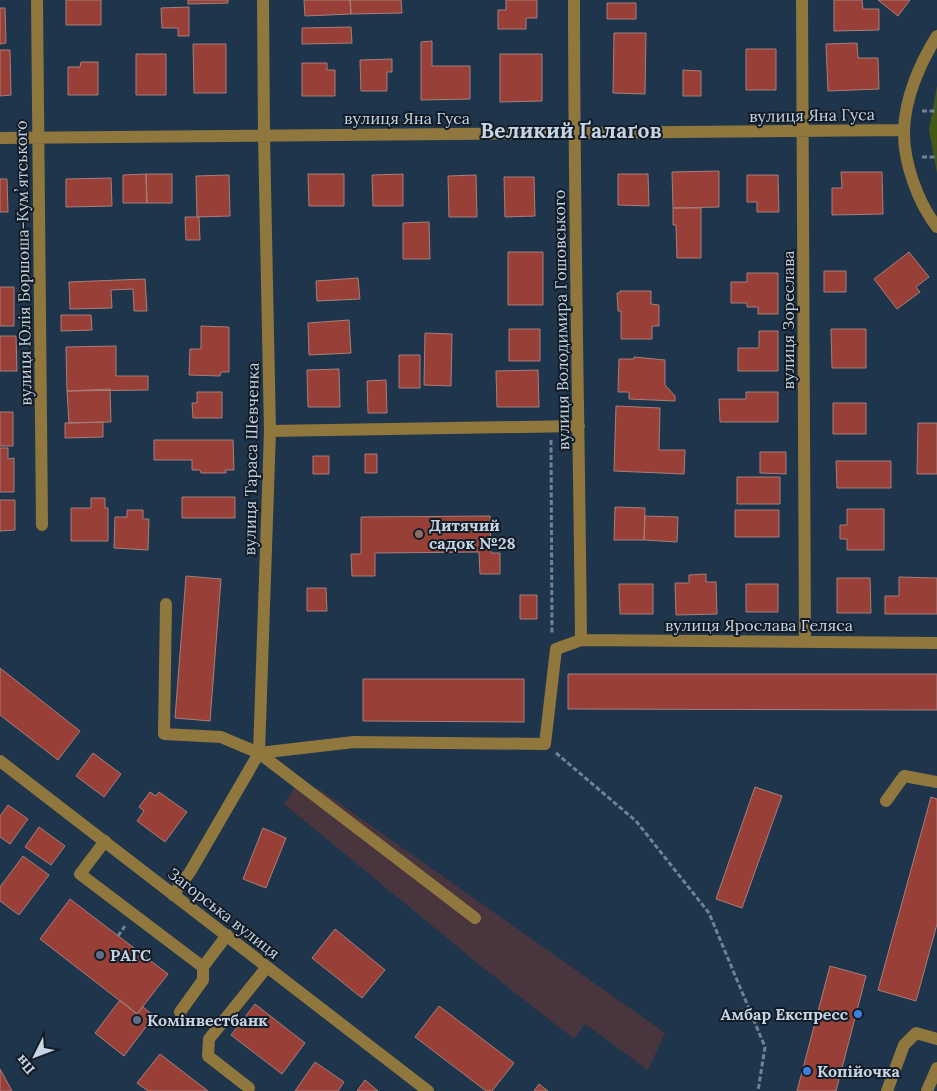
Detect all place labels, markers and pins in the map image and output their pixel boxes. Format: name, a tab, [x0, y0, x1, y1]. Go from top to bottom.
place label: Дитячий садок №28	[429, 515, 516, 553]
marker: Дитячий садок №28	[413, 528, 425, 540]
place label: РАГС	[110, 945, 151, 965]
marker: РАГС	[94, 949, 106, 961]
place label: Амбар Експресс	[721, 1004, 849, 1024]
marker: Амбар Експресс	[852, 1008, 864, 1020]
place label: Комінвестбанк	[147, 1010, 268, 1030]
marker: Комінвестбанк	[131, 1014, 143, 1026]
place label: Копійочка	[817, 1061, 900, 1081]
marker: Копійочка	[801, 1065, 813, 1077]

